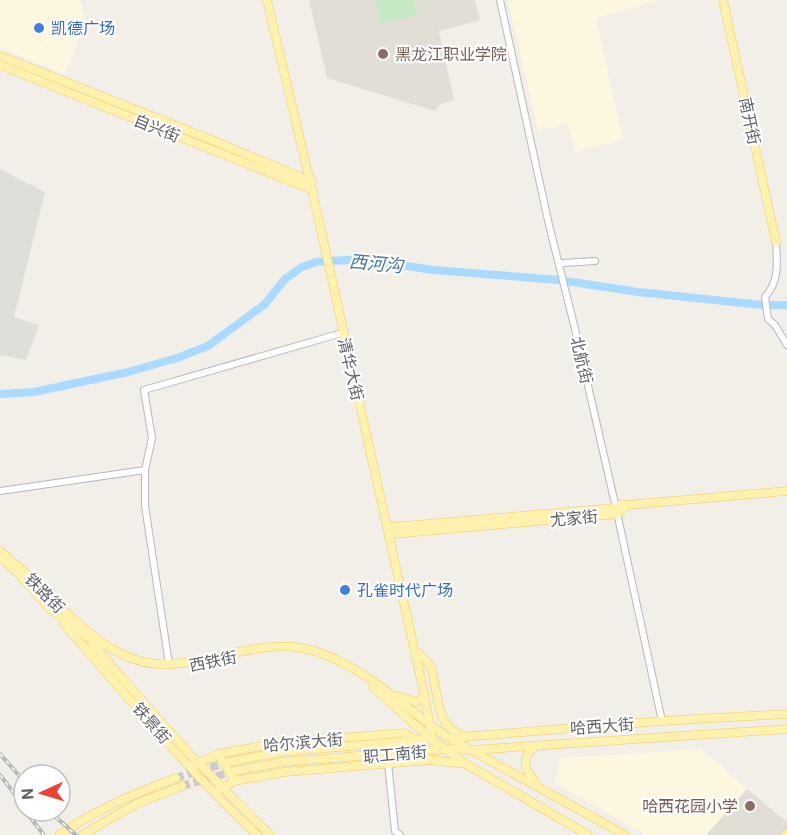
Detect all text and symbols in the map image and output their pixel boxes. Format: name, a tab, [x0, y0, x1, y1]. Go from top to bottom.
place label: 凯德广场	[51, 19, 115, 38]
marker: 凯德广场	[32, 21, 46, 35]
place label: 黑龙江职业学院	[395, 45, 507, 64]
marker: 黑龙江职业学院	[376, 47, 390, 61]
street label: 南开街	[735, 96, 764, 147]
street label: 自兴街	[131, 111, 183, 146]
water label: 西河沟	[348, 251, 406, 276]
street label: 北航街	[567, 335, 596, 386]
street label: 清华大街	[334, 336, 367, 402]
street label: 尤家街	[549, 507, 599, 530]
street label: 铁路街	[21, 570, 68, 617]
place label: 孔雀时代广场	[357, 581, 453, 600]
marker: 孔雀时代广场	[338, 583, 352, 597]
street label: 西铁街	[188, 648, 238, 675]
street label: 铁景街	[129, 699, 175, 748]
street label: 哈西大街	[569, 715, 635, 738]
street label: 哈尔滨大街	[262, 730, 344, 755]
street label: 职工南街	[362, 742, 428, 767]
north arrow	[12, 763, 72, 823]
text: N	[18, 788, 37, 800]
place label: 哈西花园小学	[642, 797, 738, 816]
marker: 哈西花园小学	[743, 799, 757, 813]

